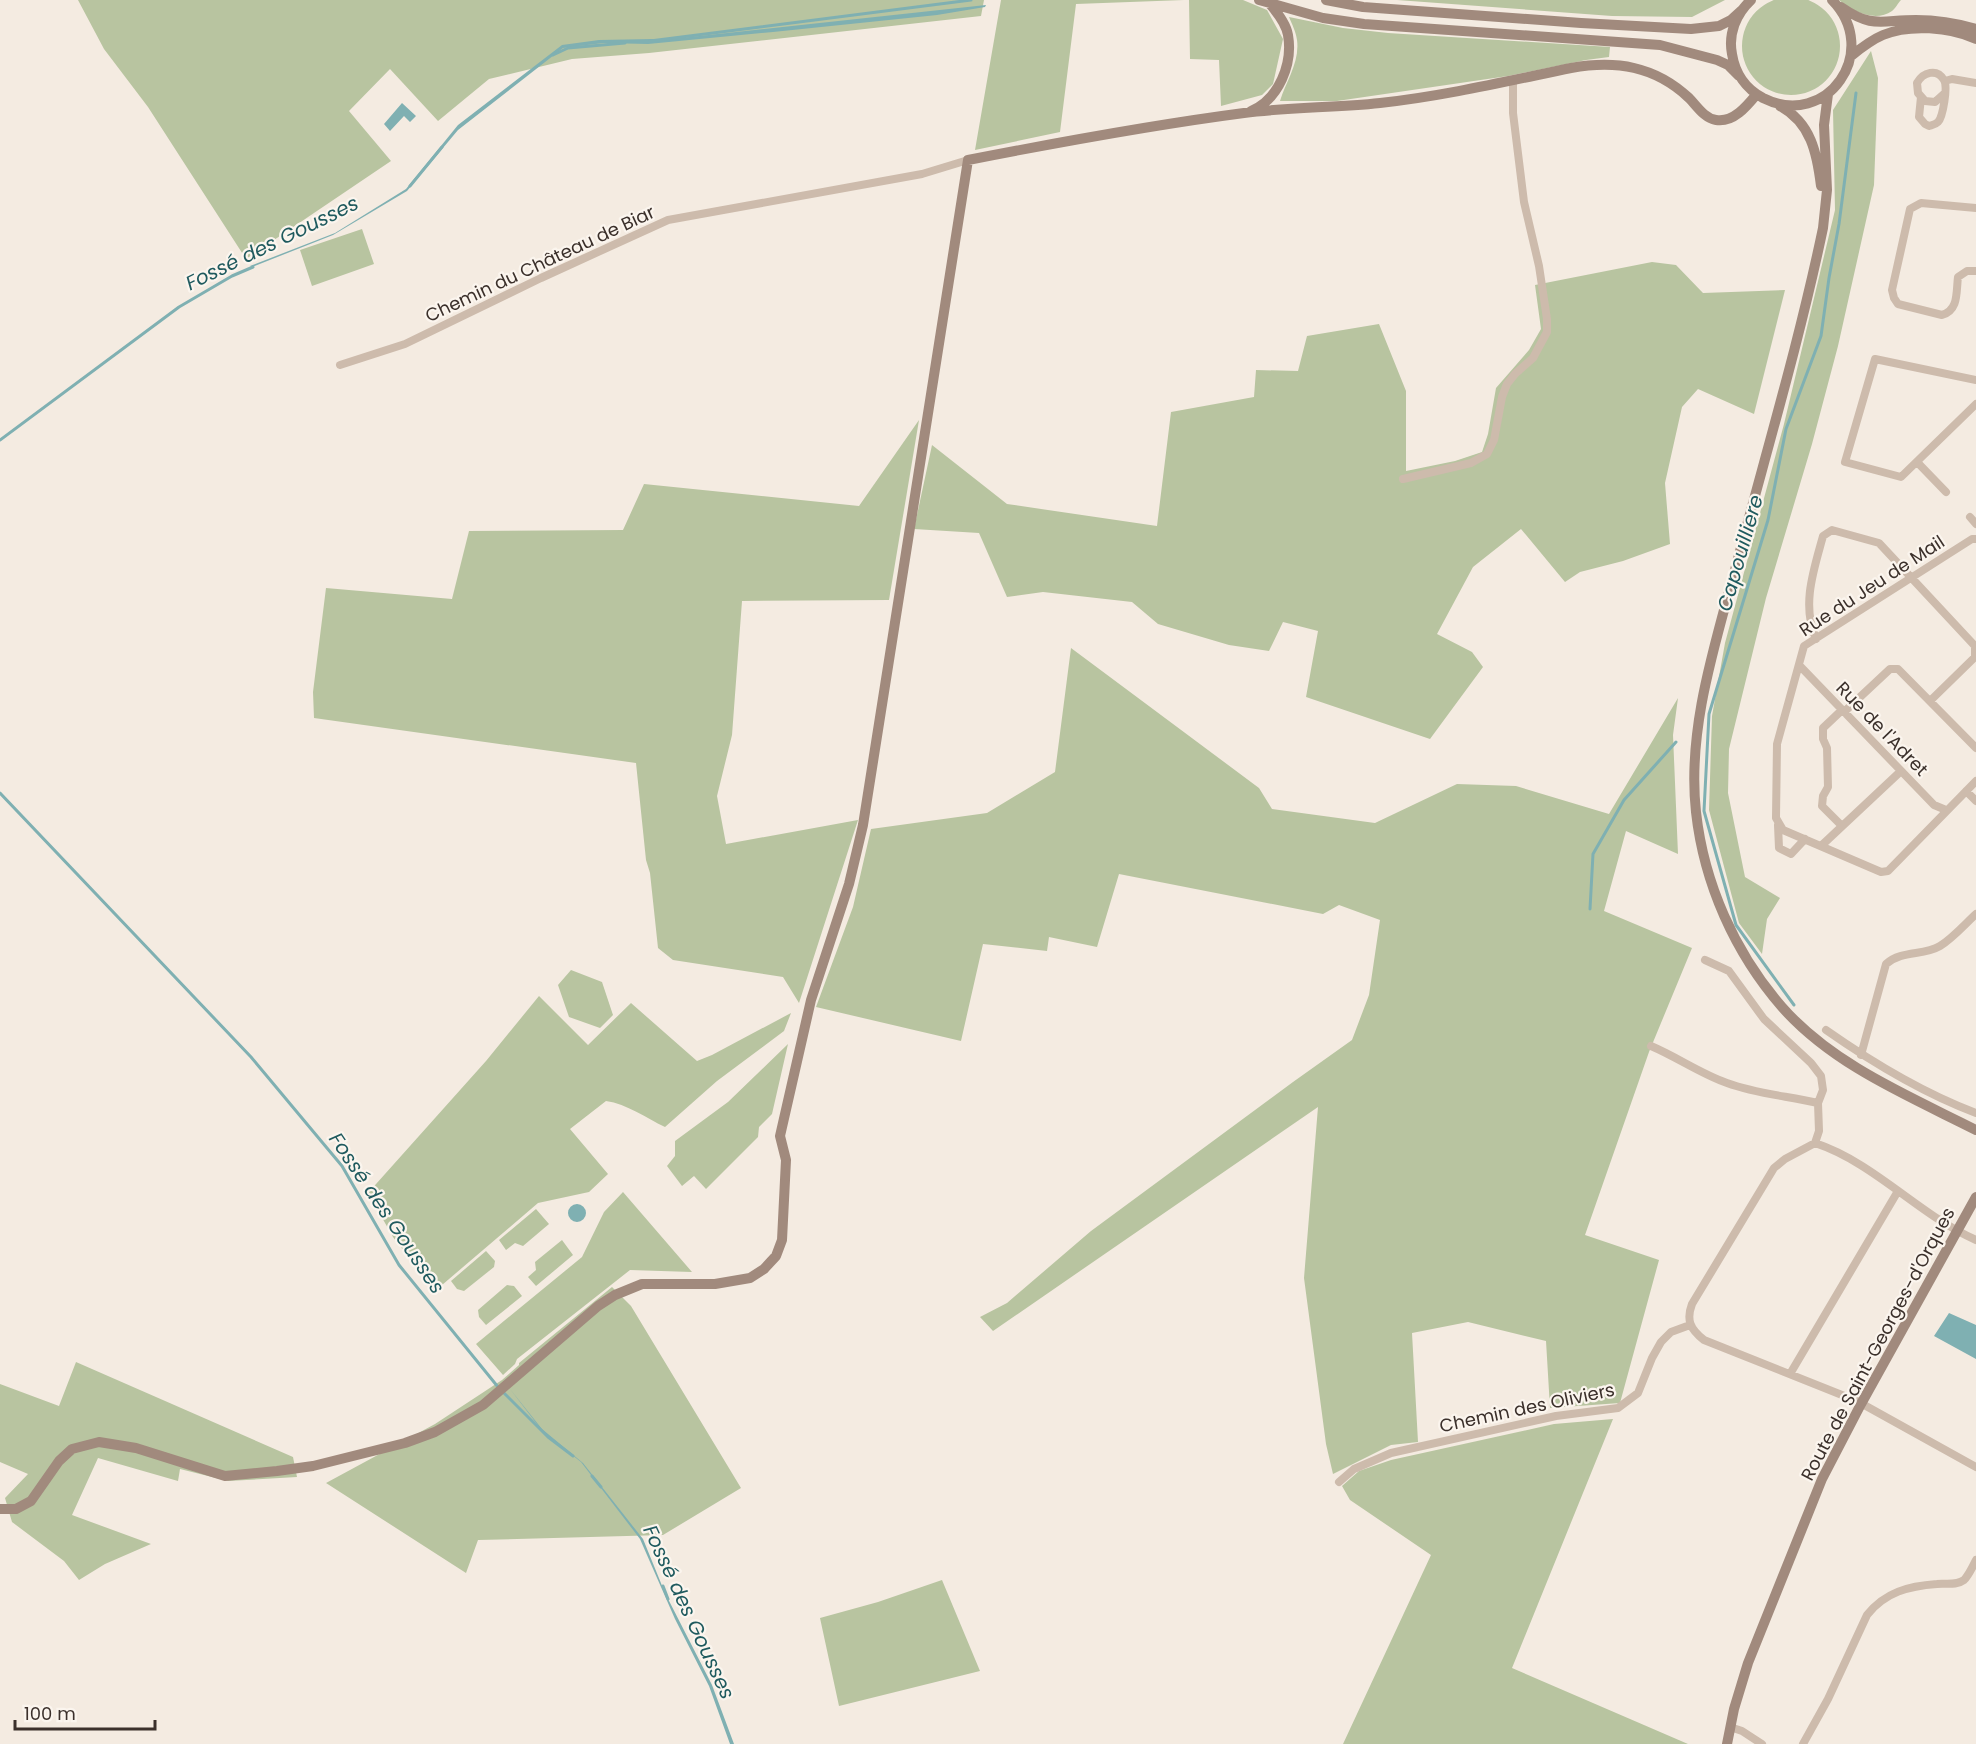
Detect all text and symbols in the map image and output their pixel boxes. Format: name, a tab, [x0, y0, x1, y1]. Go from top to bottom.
water label: Fossé des Gousses	[181, 189, 363, 297]
street label: Chemin du Château de Biar	[421, 199, 659, 328]
water label: Capouilliere	[1710, 491, 1770, 615]
street label: Rue du Jeu de Mail	[1794, 529, 1949, 642]
street label: Rue de l'Adret	[1831, 676, 1934, 781]
water label: Fossé des Gousses	[322, 1127, 452, 1299]
street label: Route de Saint-Georges-d'Orques	[1795, 1203, 1960, 1485]
street label: Chemin des Oliviers	[1437, 1377, 1617, 1438]
water label: Fossé des Gousses	[636, 1520, 742, 1704]
scale bar	[15, 1693, 154, 1731]
text: 100 m	[24, 1701, 76, 1726]

